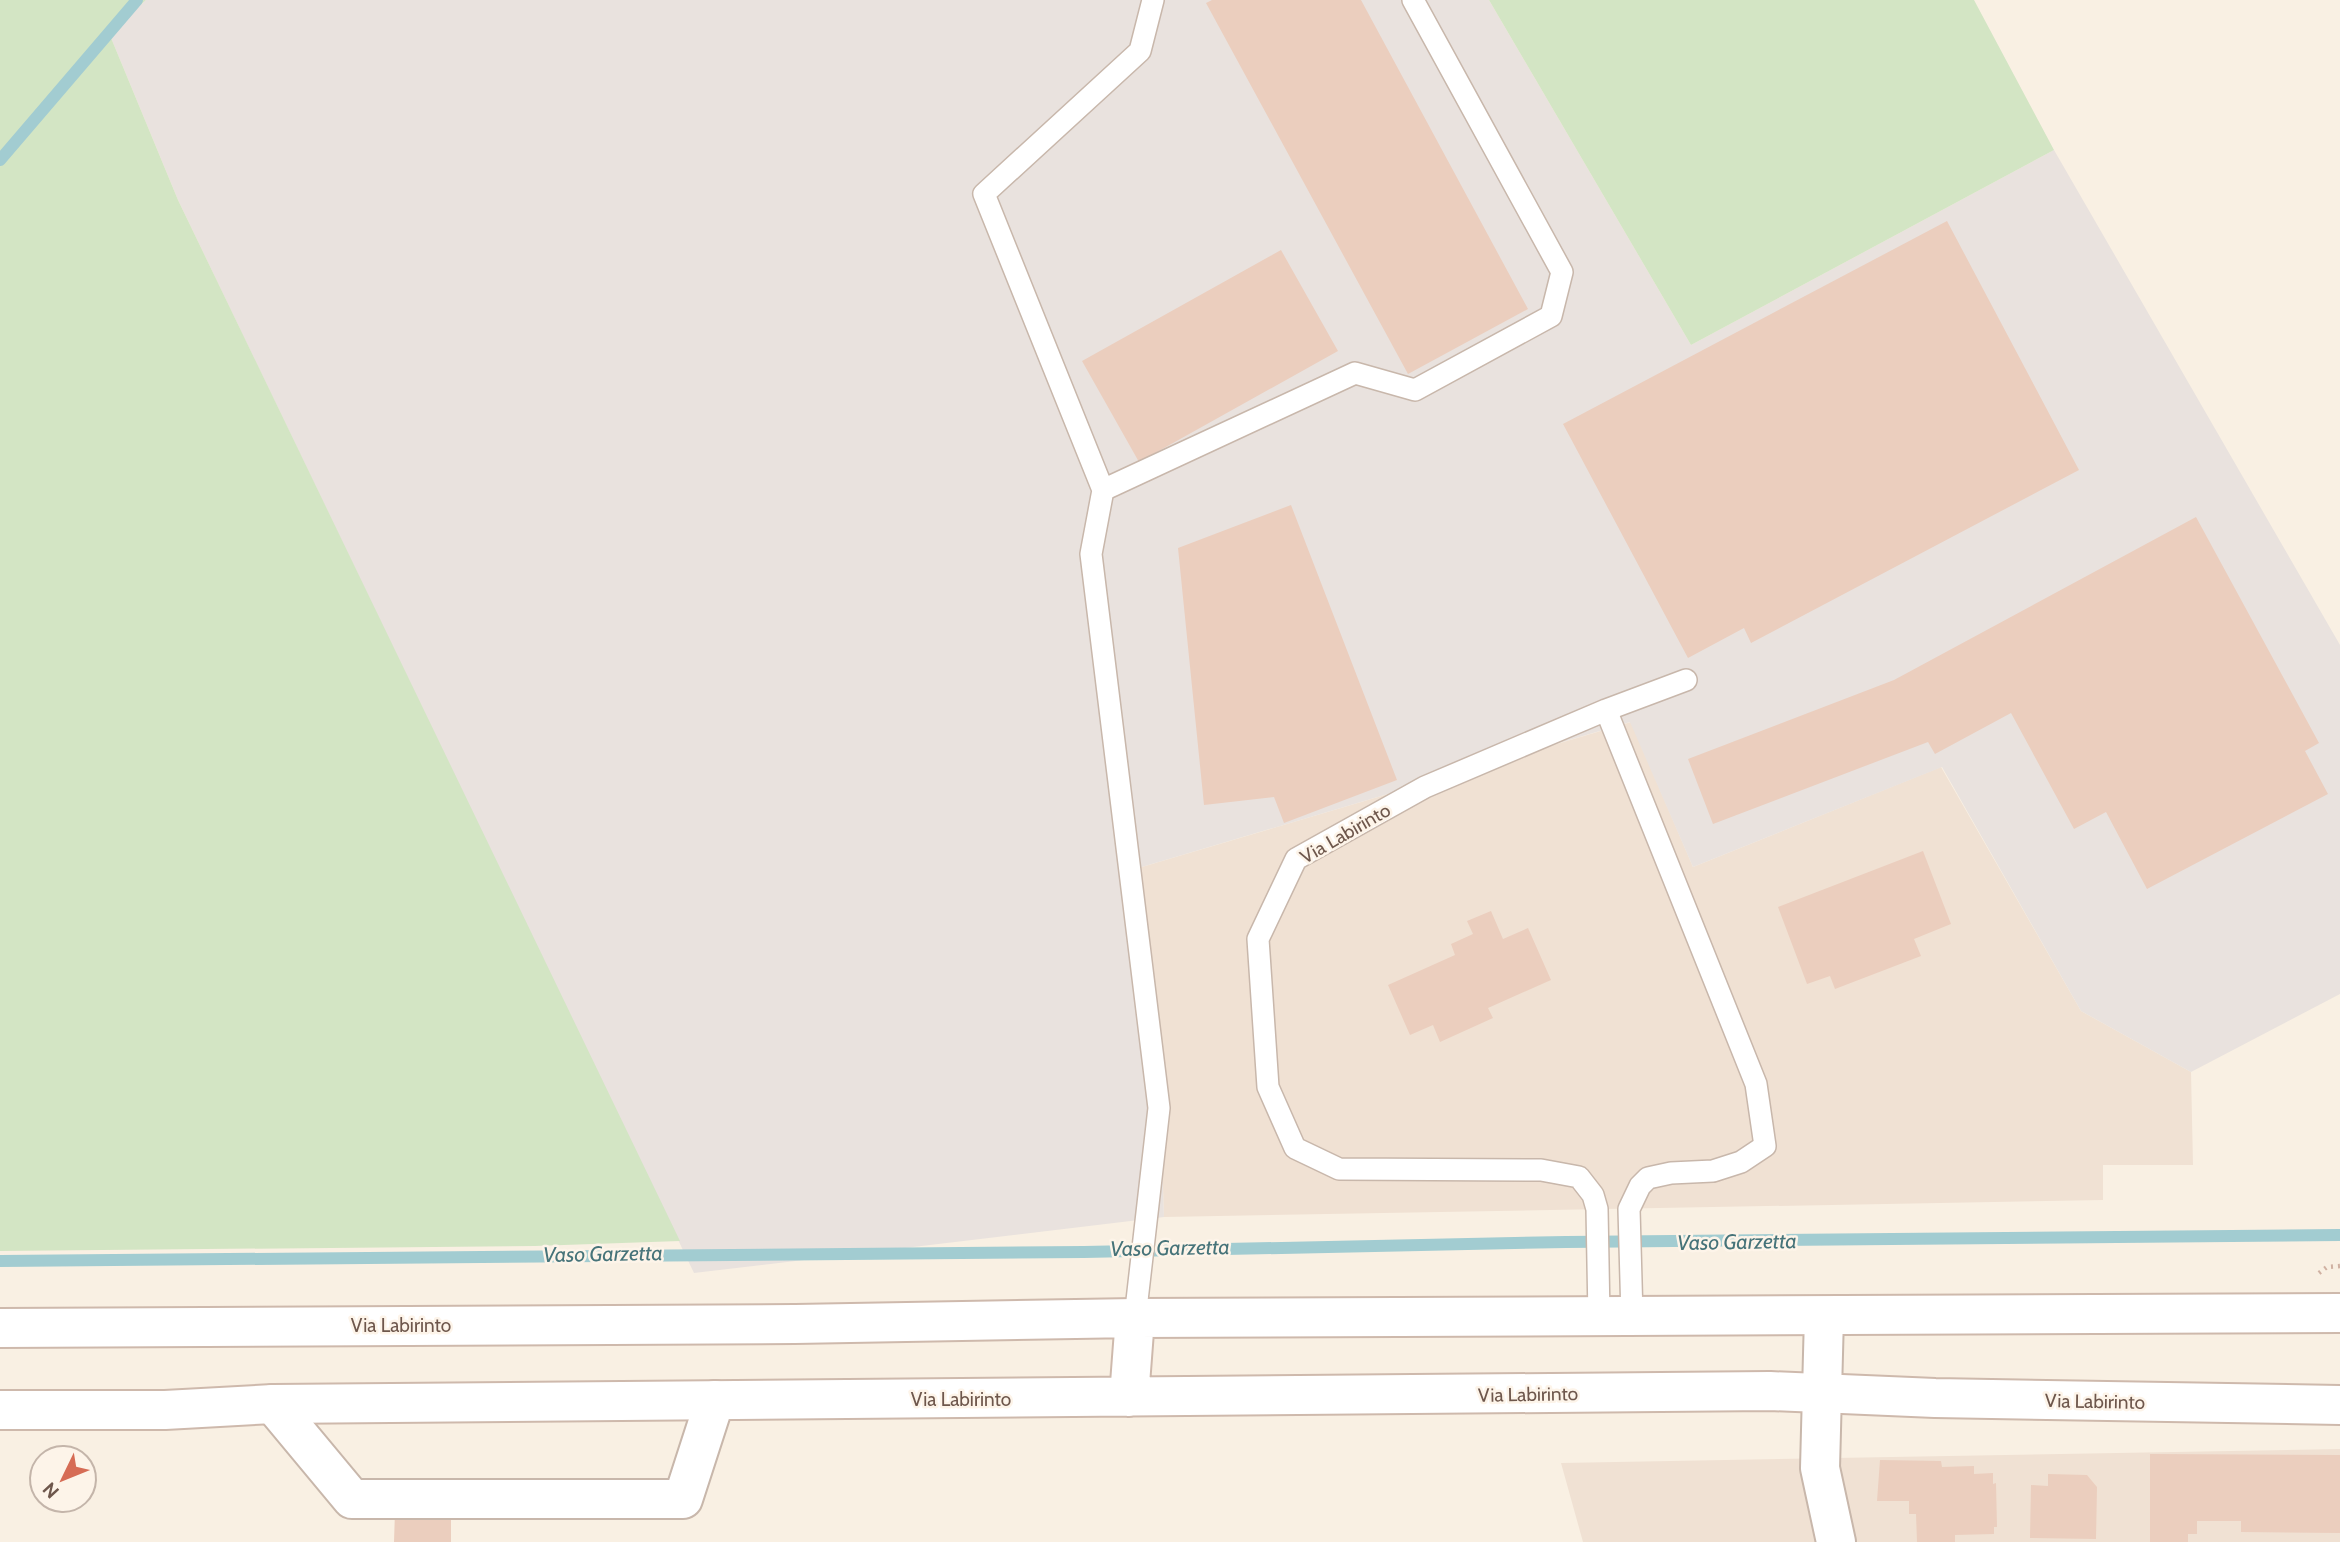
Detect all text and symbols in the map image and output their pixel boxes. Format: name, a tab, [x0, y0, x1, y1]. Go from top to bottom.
street label: Via Labirinto	[1296, 798, 1394, 868]
water label: Vaso Garzetta	[1677, 1228, 1797, 1255]
water label: Vaso Garzetta	[1110, 1234, 1230, 1261]
water label: Vaso Garzetta	[543, 1240, 663, 1267]
street label: Via Labirinto	[351, 1314, 451, 1337]
street label: Via Labirinto	[1478, 1382, 1578, 1407]
street label: Via Labirinto	[911, 1388, 1011, 1411]
street label: Via Labirinto	[2045, 1389, 2145, 1414]
north arrow	[28, 1444, 98, 1514]
text: N	[38, 1477, 64, 1503]

